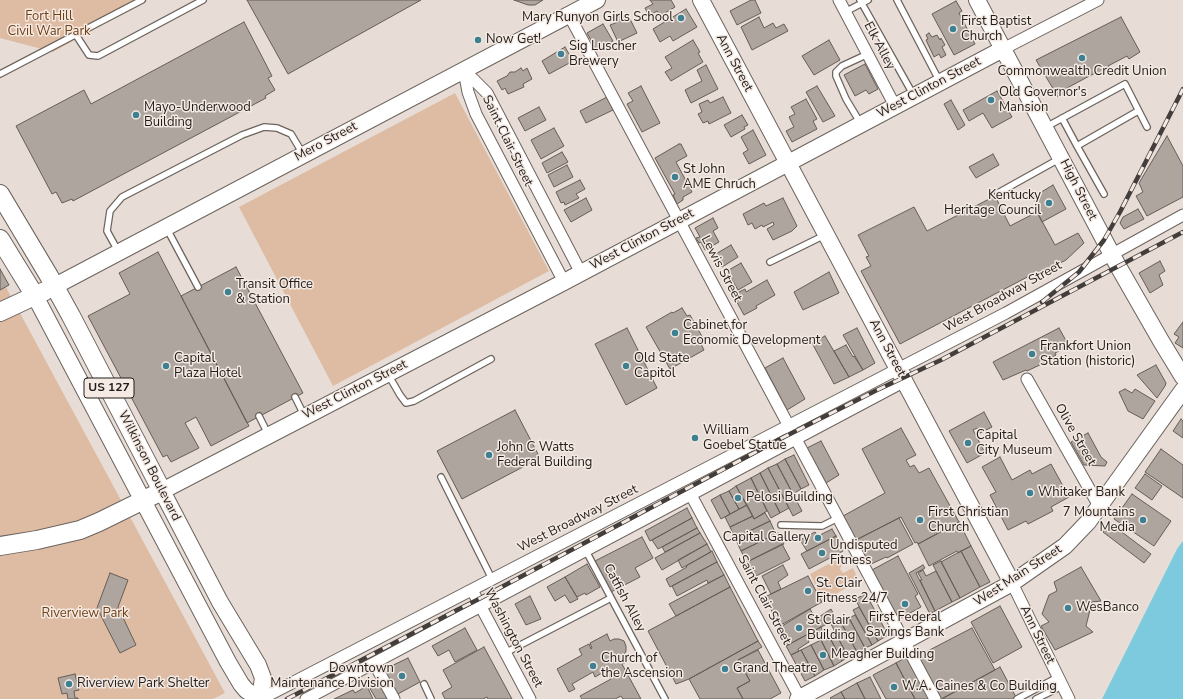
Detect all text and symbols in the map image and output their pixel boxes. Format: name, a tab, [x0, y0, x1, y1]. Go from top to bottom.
park label: Fort Hill Civil War Park	[7, 9, 91, 40]
place label: Mary Runyon Girls School	[522, 10, 673, 26]
marker: Mary Runyon Girls School	[676, 13, 686, 23]
place label: First Baptist Church	[961, 14, 1031, 45]
street label: Elk Alley	[860, 19, 898, 73]
marker: First Baptist Church	[948, 24, 958, 34]
place label: Now Get!	[486, 32, 541, 48]
street label: Ann Street	[712, 32, 756, 94]
marker: Now Get!	[473, 35, 483, 45]
place label: Sig Luscher Brewery	[569, 39, 636, 70]
marker: Sig Luscher Brewery	[556, 49, 566, 59]
marker: Commonwealth Credit Union	[1077, 53, 1087, 63]
street label: West Clinton Street	[874, 54, 984, 122]
place label: Commonwealth Credit Union	[997, 64, 1167, 80]
place label: Old Governor's Mansion	[999, 85, 1087, 116]
street label: Saint Clair Street	[478, 93, 536, 189]
marker: Old Governor's Mansion	[986, 95, 996, 105]
place label: Mayo-Underwood Building	[144, 100, 251, 131]
marker: Mayo-Underwood Building	[131, 110, 141, 120]
street label: Mero Street	[292, 119, 360, 165]
street label: High Street	[1056, 157, 1100, 223]
place label: St John AME Chruch	[683, 162, 756, 193]
marker: St John AME Chruch	[670, 172, 680, 182]
place label: Kentucky Heritage Council	[944, 188, 1041, 219]
marker: Kentucky Heritage Council	[1044, 198, 1054, 208]
street label: West Clinton Street	[587, 206, 697, 274]
street label: Lewis Street	[697, 233, 745, 305]
street label: West Broadway Street	[941, 258, 1065, 336]
place label: Transit Office & Station	[236, 277, 313, 308]
marker: Transit Office & Station	[223, 287, 233, 297]
street label: Ann Street	[865, 317, 909, 379]
place label: Cabinet for Economic Development	[683, 318, 820, 349]
marker: Cabinet for Economic Development	[670, 328, 680, 338]
place label: Frankfort Union Station (historic)	[1040, 339, 1135, 370]
marker: Frankfort Union Station (historic)	[1027, 349, 1037, 359]
place label: Capital Plaza Hotel	[174, 351, 241, 382]
place label: Old State Capitol	[634, 351, 689, 382]
street label: West Clinton Street	[300, 357, 410, 423]
marker: Capital Plaza Hotel	[161, 361, 171, 371]
marker: Old State Capitol	[621, 361, 631, 371]
road number: US 127	[84, 378, 134, 398]
street label: Olive Street	[1051, 401, 1099, 469]
street label: Wilkinson Boulevard	[114, 408, 184, 524]
place label: William Goebel Statue	[703, 423, 786, 454]
place label: Capital City Museum	[976, 428, 1052, 459]
marker: William Goebel Statue	[690, 433, 700, 443]
marker: Capital City Museum	[963, 438, 973, 448]
place label: John C Watts Federal Building	[497, 440, 592, 471]
marker: John C Watts Federal Building	[484, 450, 494, 460]
street label: West Broadway Street	[515, 482, 641, 556]
place label: Whitaker Bank	[1038, 485, 1125, 501]
marker: Whitaker Bank	[1025, 488, 1035, 498]
place label: Pelosi Building	[746, 490, 833, 506]
marker: Pelosi Building	[733, 493, 743, 503]
place label: First Christian Church	[928, 505, 1009, 536]
place label: 7 Mountains Media	[1063, 505, 1135, 536]
marker: First Christian Church	[915, 515, 925, 525]
marker: 7 Mountains Media	[1138, 515, 1148, 525]
place label: Capital Gallery	[723, 530, 810, 546]
marker: Capital Gallery	[813, 533, 823, 543]
place label: Undisputed Fitness	[830, 538, 898, 569]
street label: West Main Street	[971, 542, 1065, 610]
marker: Undisputed Fitness	[817, 548, 827, 558]
street label: Saint Clair Street	[734, 553, 794, 647]
street label: Catfish Alley	[600, 561, 648, 635]
place label: St. Clair Fitness 24/7	[816, 576, 888, 607]
street label: Washington Street	[480, 586, 546, 690]
marker: St. Clair Fitness 24/7	[803, 586, 813, 596]
marker: First Federal Savings Bank	[900, 599, 910, 609]
place label: WesBanco	[1076, 600, 1139, 616]
street label: Ann Street	[1016, 603, 1058, 667]
marker: WesBanco	[1063, 603, 1073, 613]
park label: Riverview Park	[41, 606, 129, 622]
place label: First Federal Savings Bank	[866, 610, 944, 641]
place label: St Clair Building	[807, 613, 855, 644]
marker: St Clair Building	[794, 623, 804, 633]
place label: Meagher Building	[831, 647, 934, 663]
marker: Meagher Building	[818, 650, 828, 660]
place label: Church of the Ascension	[601, 651, 683, 682]
place label: Downtown Maintenance Division	[270, 661, 394, 692]
marker: Church of the Ascension	[588, 661, 598, 671]
place label: Grand Theatre	[733, 661, 817, 677]
marker: Grand Theatre	[720, 664, 730, 674]
marker: Downtown Maintenance Division	[397, 671, 407, 681]
place label: Riverview Park Shelter	[77, 676, 209, 692]
marker: Riverview Park Shelter	[64, 679, 74, 689]
place label: W.A. Caines & Co Building	[902, 679, 1057, 695]
marker: W.A. Caines & Co Building	[889, 682, 899, 692]

